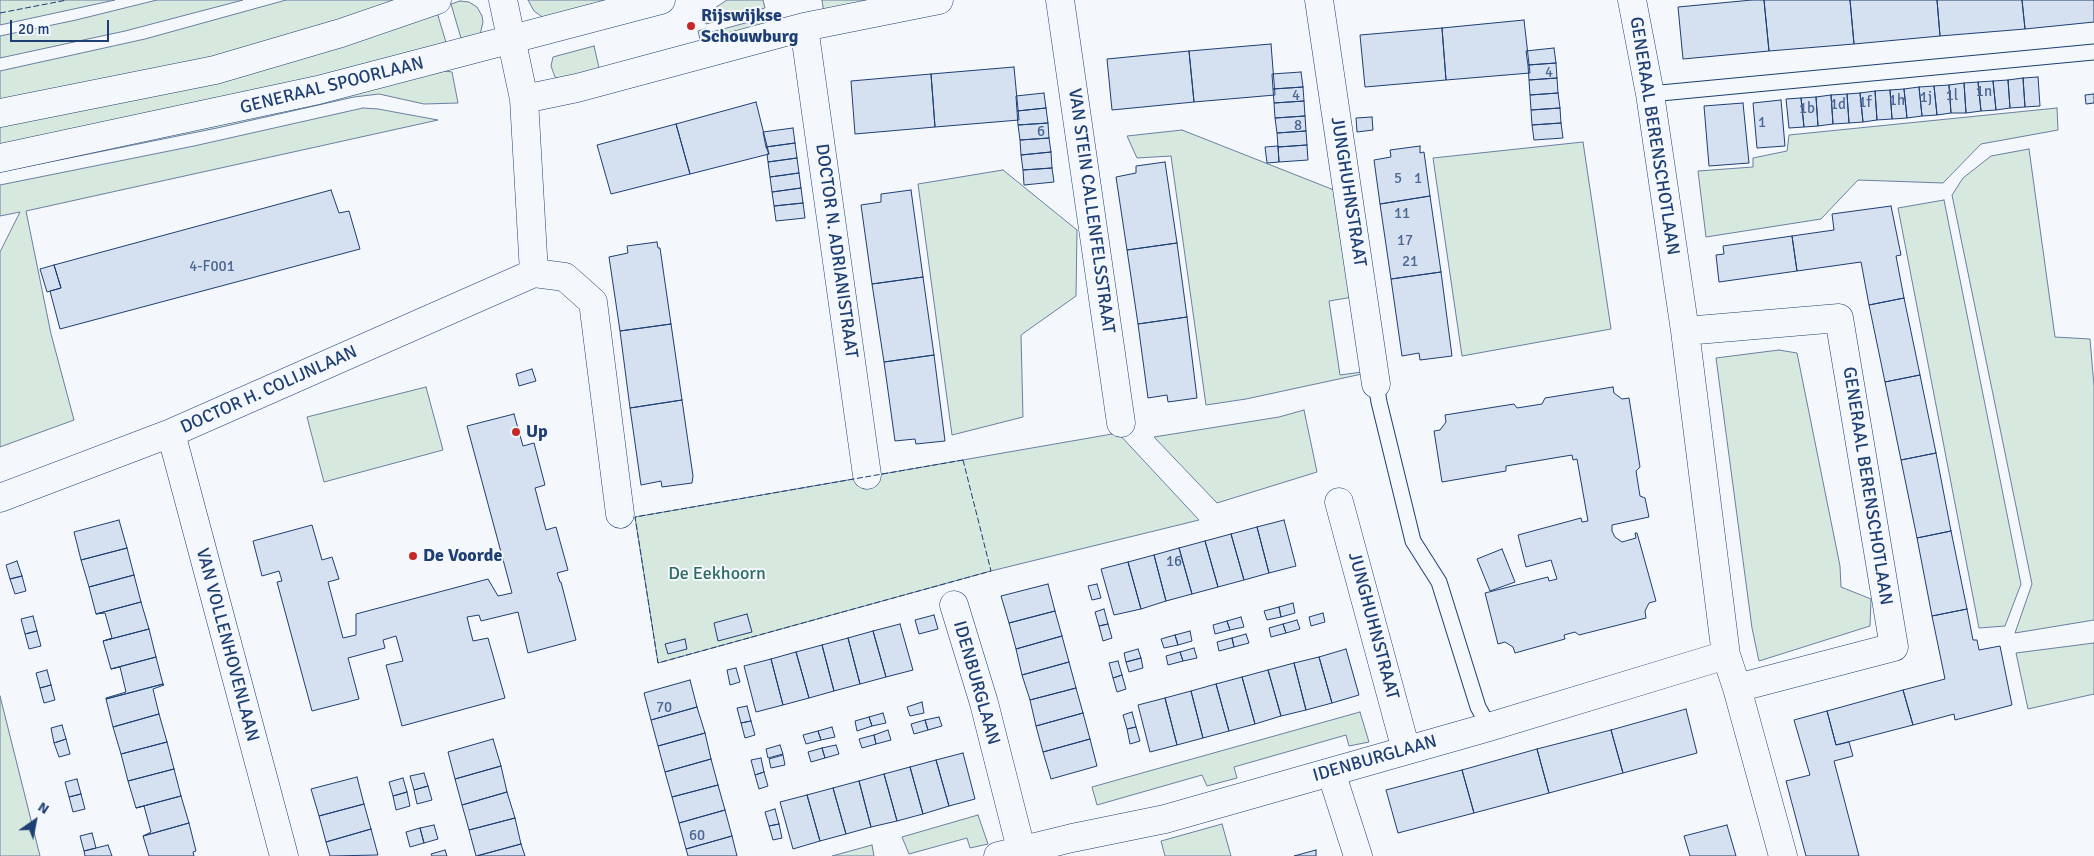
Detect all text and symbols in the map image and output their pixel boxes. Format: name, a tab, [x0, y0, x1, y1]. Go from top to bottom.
place label: Rijswijkse Schouwburg	[701, 5, 798, 48]
scale bar	[12, 10, 111, 42]
street label: GENERAAL BERENSCHOTLAAN	[1624, 15, 1684, 257]
text: 20 m	[18, 20, 49, 38]
marker: Rijswijkse Schouwburg	[685, 20, 697, 32]
street label: GENERAAL SPOORLAAN	[238, 53, 426, 119]
house number: 4	[1545, 64, 1553, 82]
house number: 1n	[1976, 83, 1992, 101]
street label: VAN STEIN CALLENFELSSTRAAT	[1063, 87, 1119, 335]
house number: 4	[1292, 87, 1300, 105]
house number: 1l	[1946, 87, 1958, 105]
house number: 1j	[1920, 89, 1932, 107]
house number: 1h	[1889, 92, 1905, 110]
house number: 1f	[1858, 94, 1872, 112]
house number: 1d	[1830, 96, 1846, 114]
house number: 1b	[1799, 100, 1815, 118]
house number: 1	[1758, 114, 1766, 132]
street label: JUNGHUHNSTRAAT	[1325, 116, 1371, 268]
house number: 8	[1294, 117, 1302, 135]
house number: 6	[1037, 123, 1045, 141]
street label: DOCTOR N. ADRIANISTRAAT	[810, 142, 862, 360]
house number: 5	[1394, 170, 1402, 188]
house number: 1	[1414, 170, 1422, 188]
house number: 11	[1394, 205, 1410, 223]
house number: 17	[1397, 232, 1413, 250]
house number: 21	[1402, 253, 1418, 271]
house number: 4-F001	[189, 258, 235, 276]
street label: DOCTOR H. COLIJNLAAN	[177, 341, 361, 439]
street label: GENERAAL BERENSCHOTLAAN	[1837, 365, 1897, 607]
place label: Up	[526, 421, 548, 443]
marker: Up	[510, 426, 522, 438]
place label: De Voorde	[423, 545, 502, 567]
street label: VAN VOLLENHOVENLAAN	[191, 546, 263, 744]
marker: De Voorde	[407, 550, 419, 562]
street label: JUNGHUHNSTRAAT	[1343, 550, 1403, 702]
house number: 16	[1166, 553, 1182, 571]
park label: De Eekhoorn	[668, 563, 766, 585]
street label: IDENBURGLAAN	[948, 619, 1004, 747]
house number: 70	[656, 699, 672, 717]
street label: IDENBURGLAAN	[1311, 731, 1439, 787]
north arrow	[10, 796, 60, 846]
text: N	[35, 798, 52, 818]
house number: 60	[689, 827, 705, 845]

